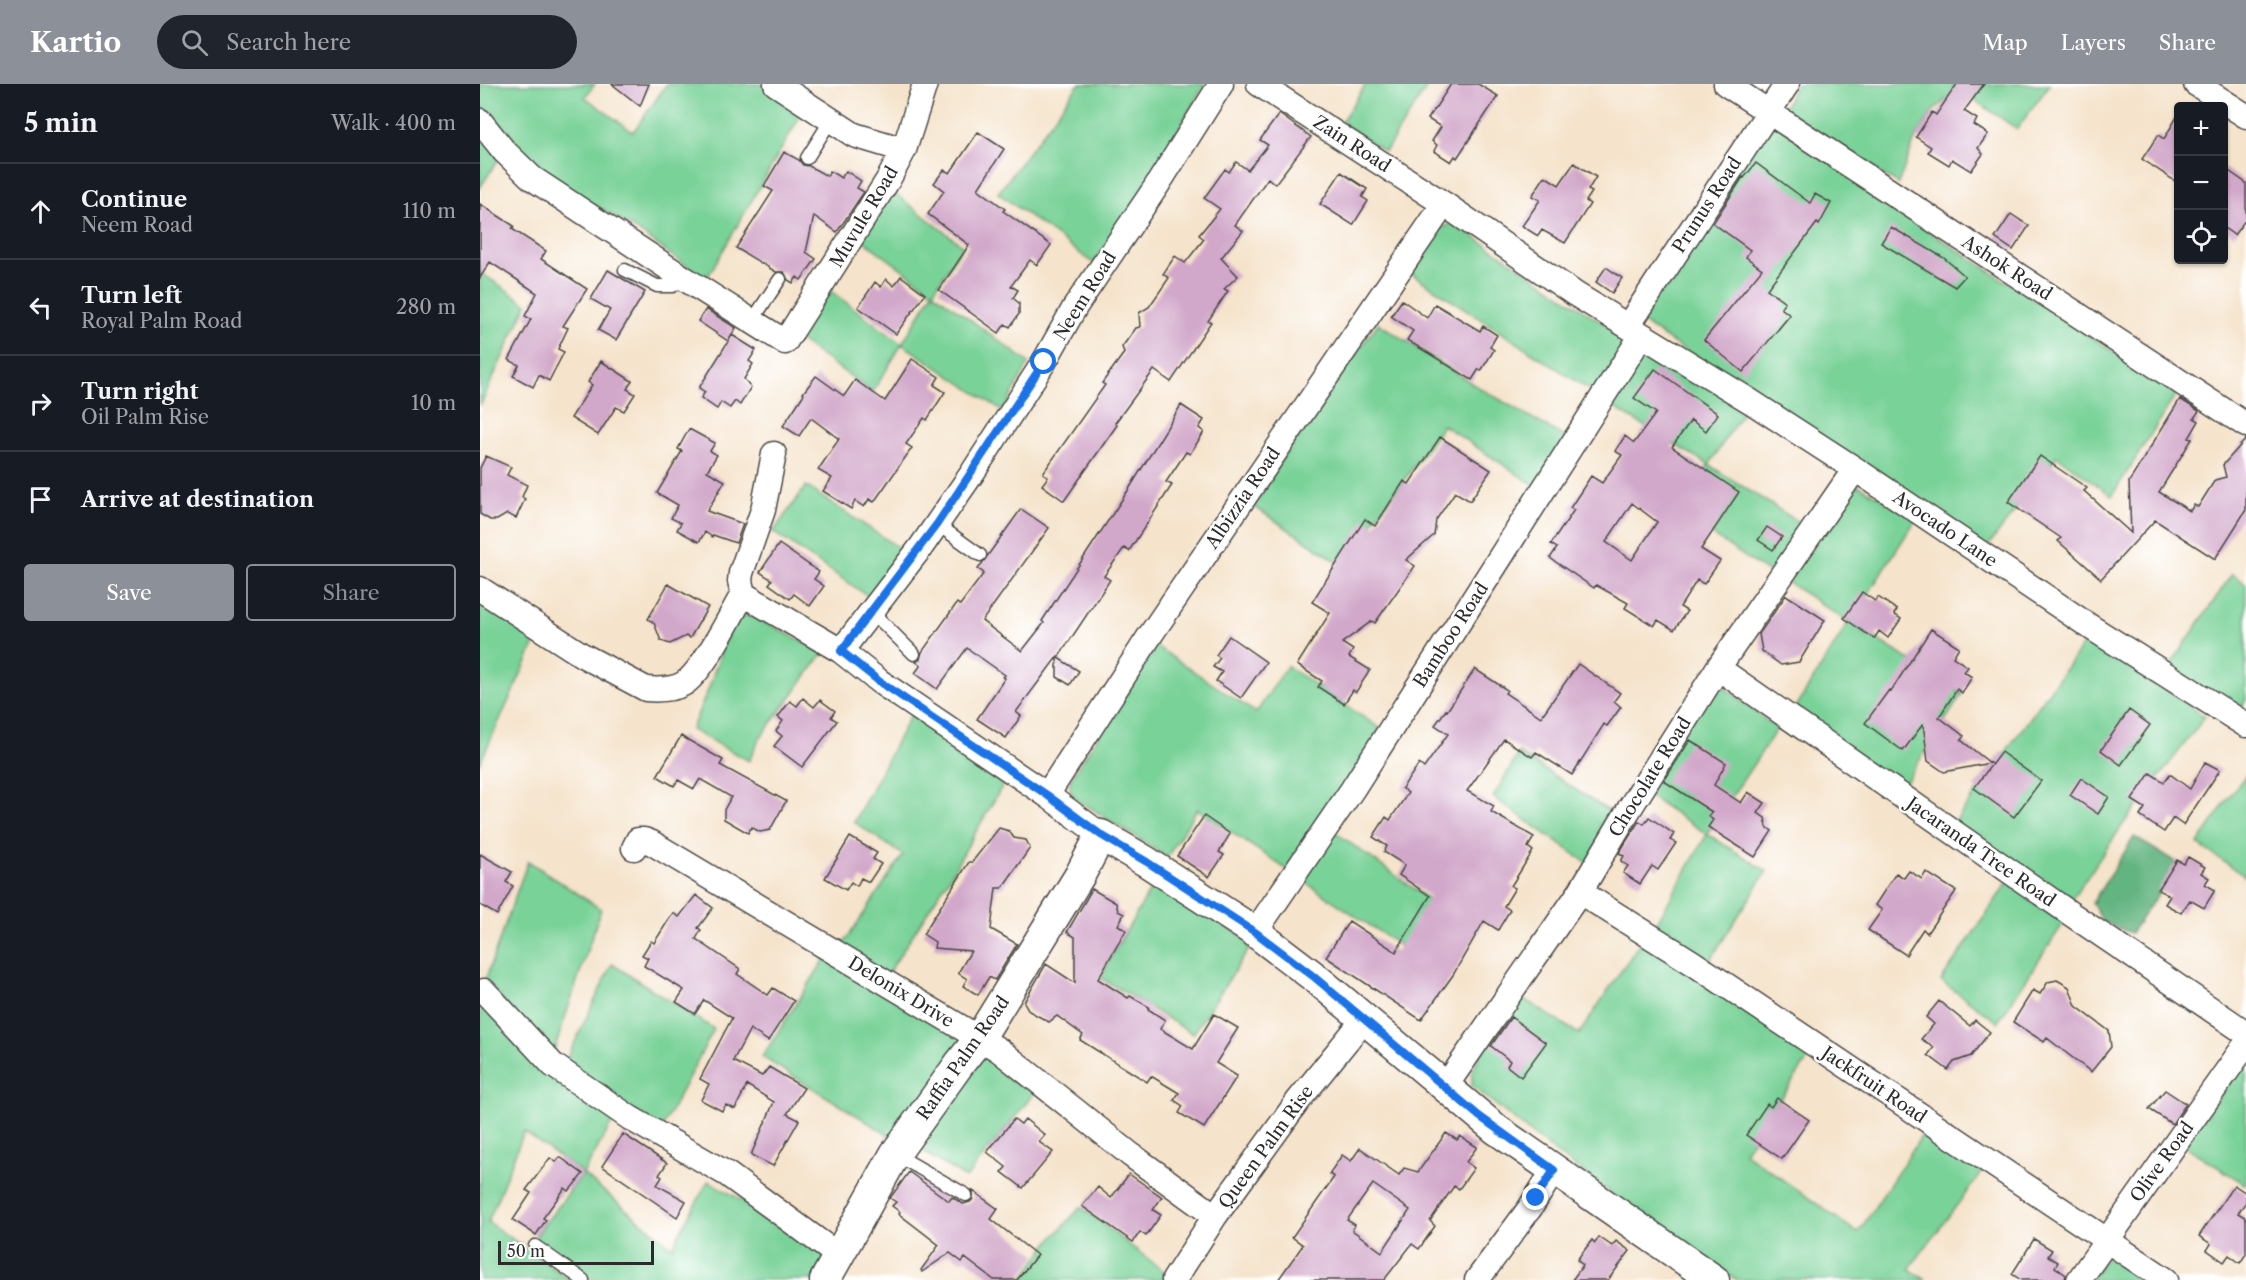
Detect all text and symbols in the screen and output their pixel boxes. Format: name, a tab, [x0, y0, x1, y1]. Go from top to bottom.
search box	[157, 15, 577, 69]
text: Kartio	[30, 25, 121, 59]
icon: search	[178, 26, 211, 59]
text: Search here	[226, 29, 351, 56]
text: Map	[1983, 30, 2028, 55]
text: Layers	[2061, 30, 2126, 55]
text: Share	[2159, 30, 2216, 55]
map controls	[2174, 102, 2228, 264]
button: +	[2174, 102, 2228, 156]
text: 5 min	[24, 107, 98, 139]
text: Walk · 400 m	[331, 111, 456, 135]
street label: Zain Road	[1309, 111, 1395, 177]
street label: Prunus Road	[1668, 153, 1746, 257]
button: −	[2174, 156, 2228, 210]
street label: Muvule Road	[825, 162, 903, 272]
text: Continue	[81, 186, 187, 213]
icon: ahead	[24, 195, 57, 228]
text: 110 m	[403, 199, 456, 223]
button: locate	[2174, 210, 2228, 264]
text: Neem Road	[81, 213, 193, 237]
street label: Ashok Road	[1957, 230, 2056, 305]
street label: Neem Road	[1049, 247, 1121, 345]
text: Turn left	[81, 282, 182, 309]
icon: left	[24, 291, 57, 324]
text: 280 m	[396, 295, 456, 319]
text: Royal Palm Road	[81, 309, 242, 333]
route start	[1030, 348, 1056, 374]
text: Turn right	[81, 378, 199, 405]
icon: right	[24, 387, 57, 420]
text: 10 m	[411, 391, 456, 415]
text: Oil Palm Rise	[81, 405, 209, 429]
street label: Albizzia Road	[1200, 443, 1285, 554]
icon: arrive	[24, 483, 57, 516]
text: Arrive at destination	[81, 486, 314, 513]
street label: Avocado Lane	[1888, 486, 2001, 572]
button: Save	[24, 564, 234, 621]
button: Share	[246, 564, 456, 621]
street label: Bamboo Road	[1409, 578, 1493, 692]
street label: Chocolate Road	[1604, 713, 1696, 841]
street label: Jacaranda Tree Road	[1900, 791, 2060, 912]
street label: Delonix Drive	[844, 952, 958, 1032]
street label: Raffia Palm Road	[912, 992, 1014, 1124]
street label: Jackfruit Road	[1815, 1040, 1931, 1128]
street label: Queen Palm Rise	[1214, 1081, 1318, 1213]
street label: Olive Road	[2125, 1117, 2199, 1207]
route end	[1522, 1184, 1548, 1210]
scale bar	[498, 1238, 654, 1266]
text: 50 m	[507, 1241, 545, 1261]

